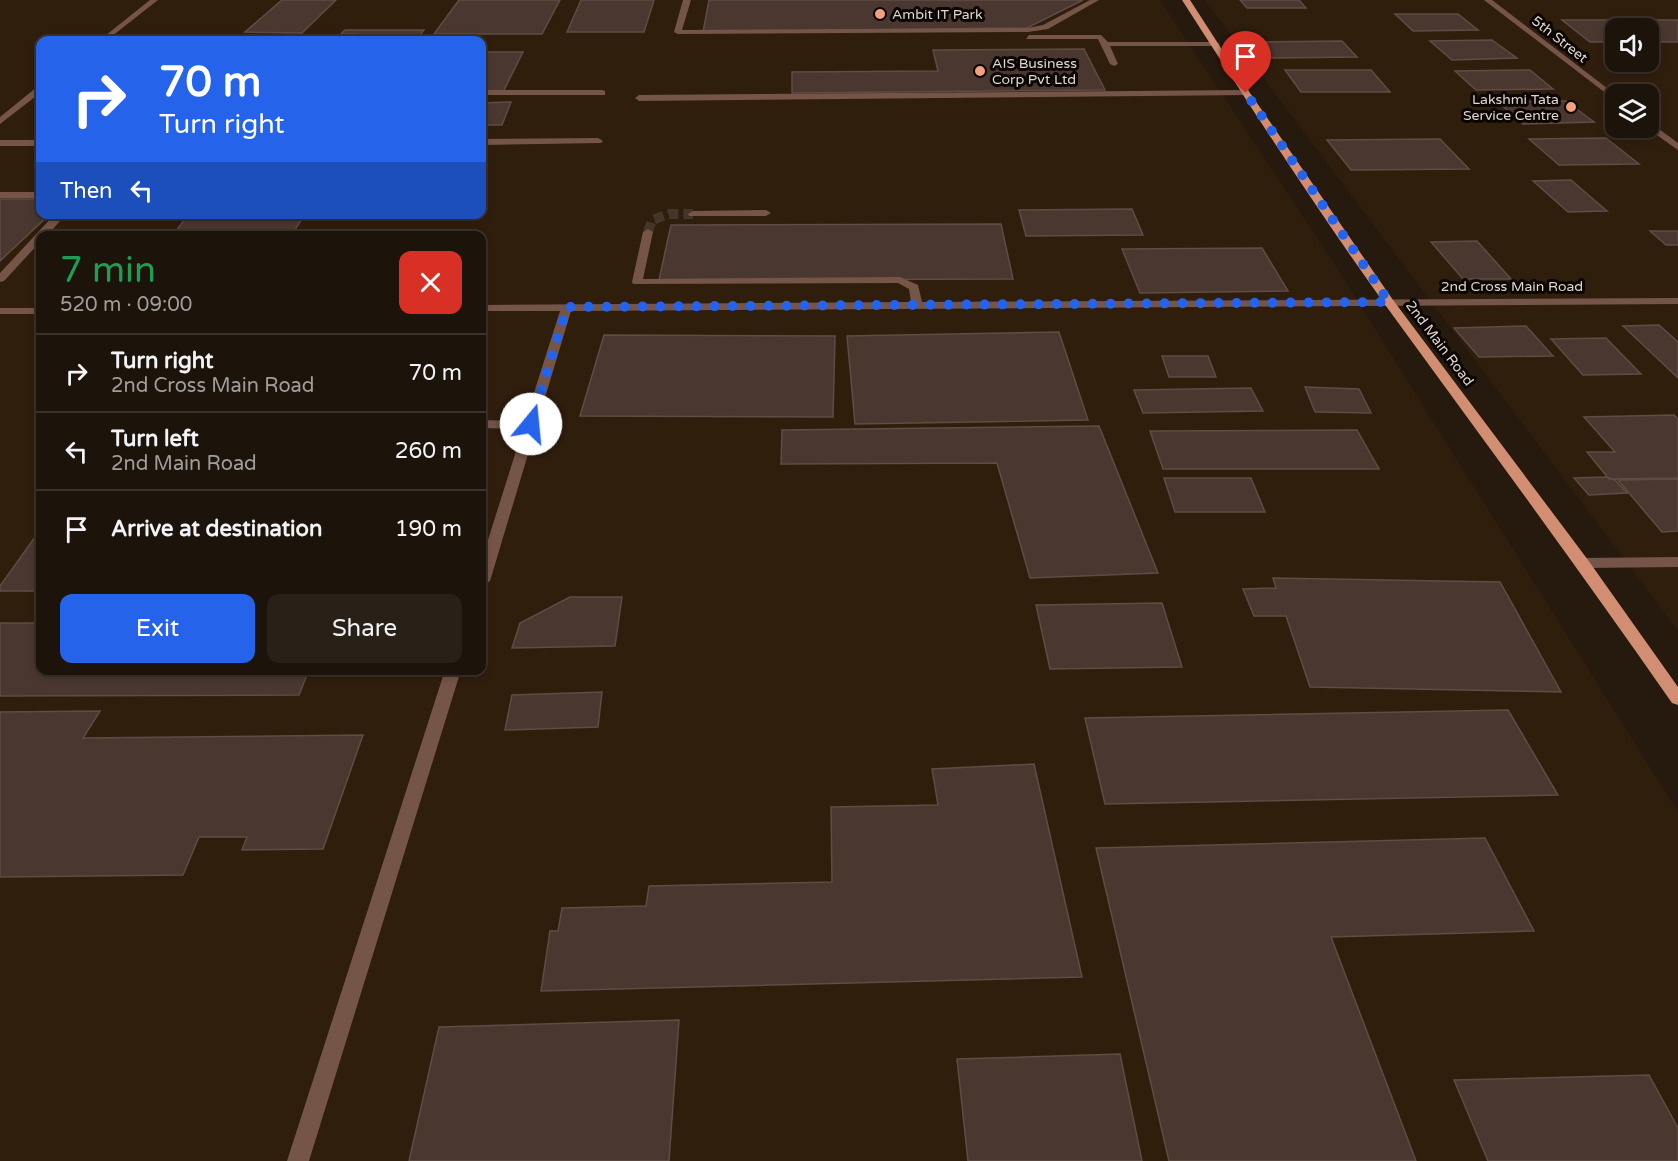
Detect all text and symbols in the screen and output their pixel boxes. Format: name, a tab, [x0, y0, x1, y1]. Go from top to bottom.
place label: Ambit IT Park	[892, 6, 983, 23]
marker: Ambit IT Park	[873, 7, 887, 21]
street label: 5th Street	[1528, 12, 1592, 67]
map controls	[1605, 18, 1659, 138]
button: sound	[1605, 18, 1659, 72]
pin	[1220, 31, 1271, 93]
icon: arrive	[1229, 40, 1262, 73]
place label: AIS Business Corp Pvt Ltd	[992, 55, 1077, 88]
text: 70 m	[159, 57, 261, 108]
icon: right	[60, 60, 138, 138]
marker: AIS Business Corp Pvt Ltd	[973, 64, 987, 78]
button: layers	[1605, 84, 1659, 138]
place label: Lakshmi Tata Service Centre	[1463, 91, 1559, 124]
marker: Lakshmi Tata Service Centre	[1564, 100, 1578, 114]
text: Turn right	[159, 108, 285, 141]
icon: left	[125, 174, 158, 207]
text: Then	[60, 178, 113, 204]
text: 7 min	[60, 249, 156, 292]
button: close	[399, 251, 462, 314]
street label: 2nd Cross Main Road	[1441, 278, 1583, 295]
text: 520 m · 09:00	[60, 293, 192, 317]
street label: 2nd Main Road	[1402, 297, 1477, 389]
text: Turn right	[111, 348, 213, 374]
icon: right	[60, 357, 93, 390]
text: 70 m	[408, 360, 462, 386]
text: 2nd Cross Main Road	[111, 374, 314, 398]
position arrow	[499, 392, 563, 456]
text: Turn left	[111, 426, 199, 452]
icon: left	[60, 435, 93, 468]
text: 260 m	[395, 438, 462, 464]
text: 2nd Main Road	[111, 452, 257, 476]
icon: arrive	[60, 513, 93, 546]
text: Arrive at destination	[111, 516, 322, 542]
text: 190 m	[395, 516, 462, 542]
button: Exit	[60, 594, 255, 663]
button: Share	[267, 594, 462, 663]

